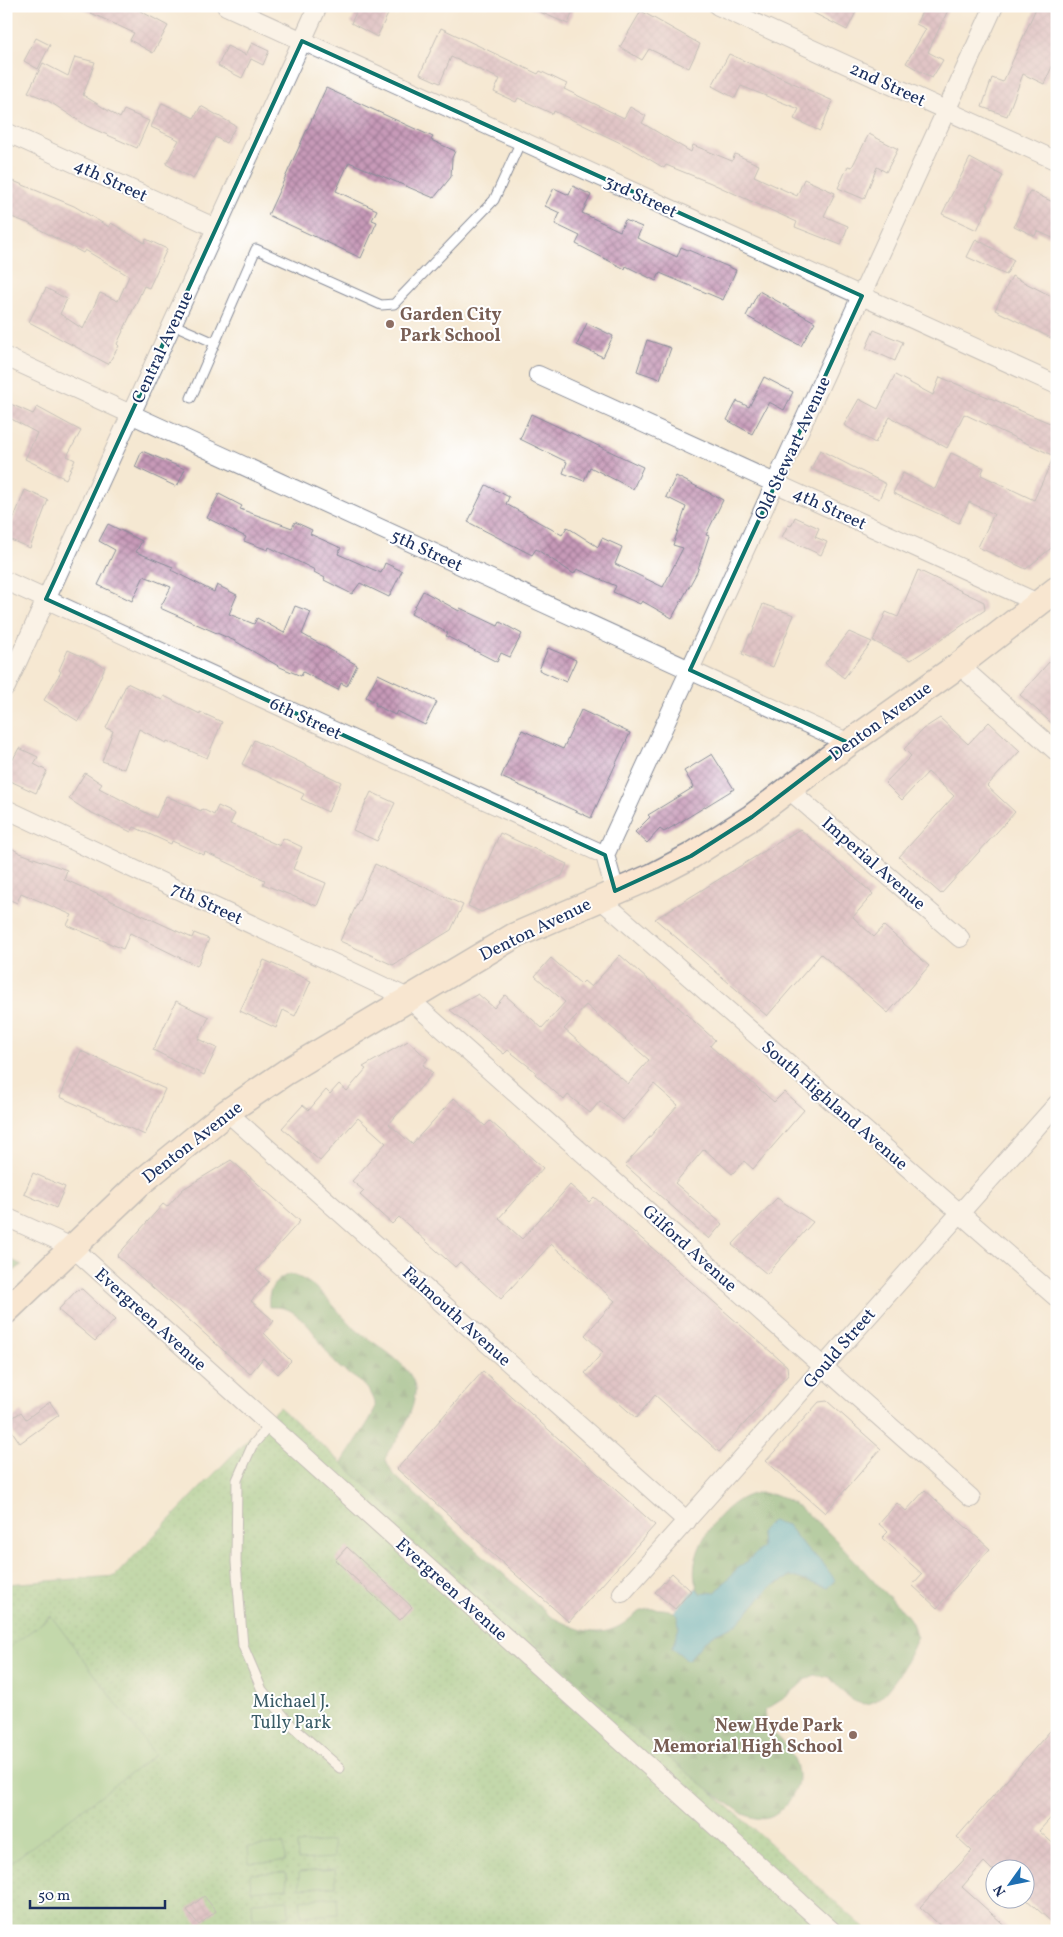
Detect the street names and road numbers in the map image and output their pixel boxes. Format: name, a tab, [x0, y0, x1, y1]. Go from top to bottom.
street label: 2nd Street	[845, 57, 930, 114]
street label: 4th Street	[69, 153, 151, 209]
street label: 3rd Street	[600, 170, 681, 225]
street label: Central Avenue	[126, 287, 200, 408]
street label: Old Stewart Avenue	[749, 373, 838, 525]
street label: 4th Street	[788, 481, 870, 537]
street label: 5th Street	[386, 524, 466, 579]
street label: Denton Avenue	[824, 676, 937, 768]
street label: 6th Street	[265, 692, 346, 747]
street label: Imperial Avenue	[815, 812, 931, 917]
street label: 7th Street	[166, 877, 246, 932]
street label: Denton Avenue	[476, 893, 596, 968]
street label: South Highland Avenue	[755, 1035, 913, 1177]
street label: Denton Avenue	[137, 1096, 248, 1190]
street label: Gilford Avenue	[636, 1200, 742, 1299]
street label: Falmouth Avenue	[396, 1261, 516, 1373]
street label: Evergreen Avenue	[88, 1263, 212, 1377]
street label: Gould Street	[798, 1303, 882, 1395]
street label: Evergreen Avenue	[389, 1533, 513, 1647]

